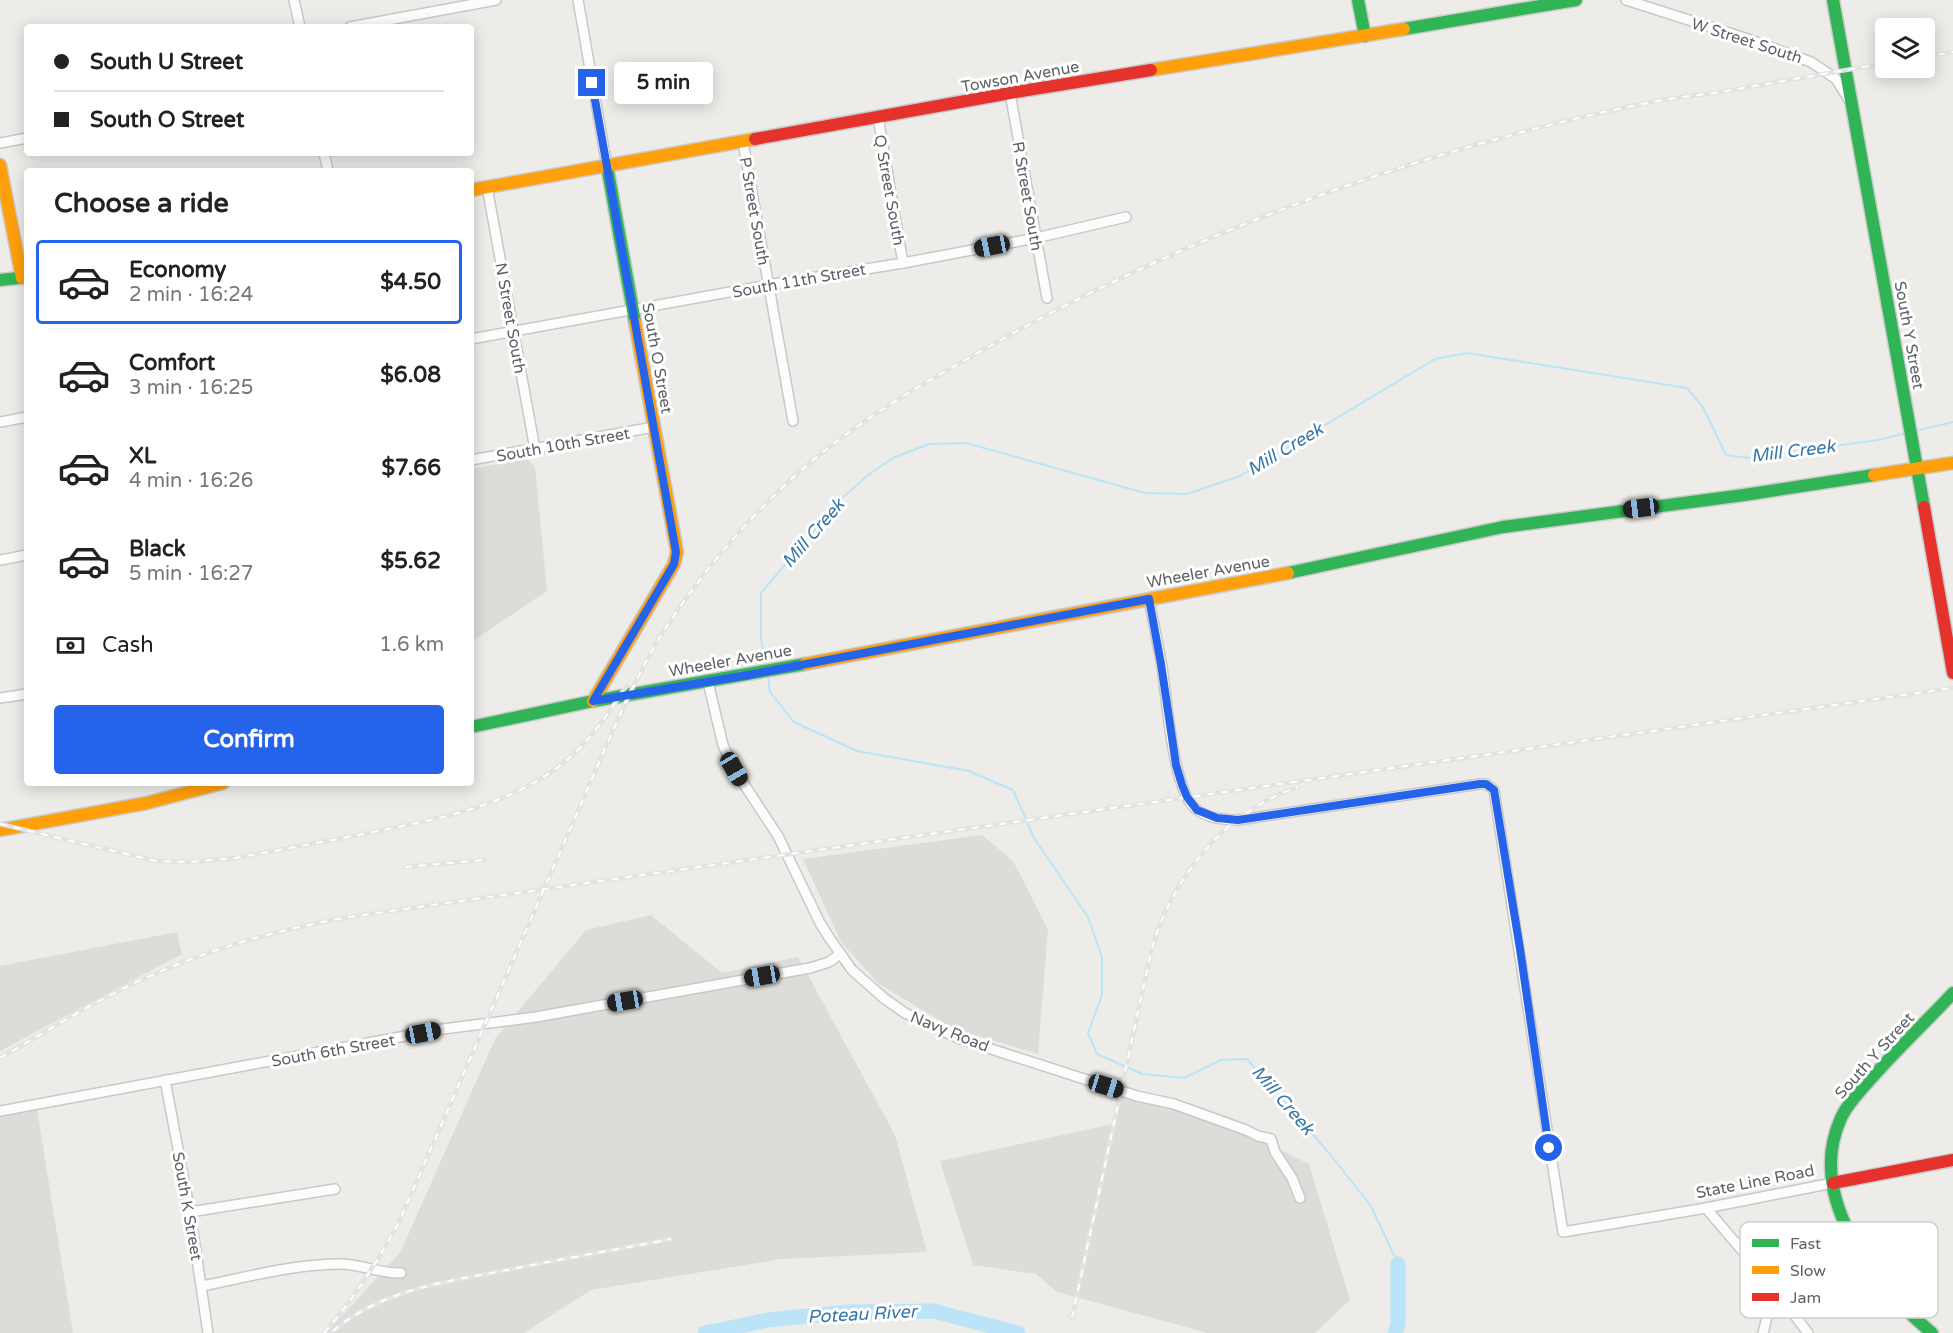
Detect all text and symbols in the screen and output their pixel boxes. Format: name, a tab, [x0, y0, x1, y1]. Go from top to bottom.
street label: W Street South	[1689, 14, 1805, 68]
map controls	[1875, 18, 1935, 78]
button: layers	[1875, 18, 1935, 78]
text: South U Street	[90, 49, 243, 75]
street label: Towson Avenue	[960, 57, 1081, 97]
callout: 5 min	[613, 62, 712, 104]
route end	[578, 69, 605, 96]
text: 5 min	[637, 71, 690, 95]
text: South O Street	[90, 107, 244, 133]
street label: Q Street South	[869, 133, 909, 247]
street label: R Street South	[1008, 140, 1046, 252]
street label: P Street South	[735, 155, 773, 267]
text: Choose a ride	[54, 187, 229, 220]
car	[973, 234, 1011, 258]
icon: car	[57, 255, 111, 309]
text: Economy	[129, 257, 226, 283]
street label: South 11th Street	[731, 259, 867, 303]
street label: N Street South	[490, 261, 530, 375]
text: $4.50	[380, 269, 441, 295]
street label: South Y Street	[1890, 280, 1928, 391]
text: 2 min · 16:24	[129, 283, 253, 307]
street label: South O Street	[637, 301, 677, 415]
icon: car	[57, 348, 111, 402]
text: Comfort	[129, 350, 215, 376]
text: $6.08	[380, 362, 441, 388]
text: 3 min · 16:25	[129, 376, 253, 400]
water label: Mill Creek	[1243, 417, 1328, 480]
street label: South 10th Street	[495, 423, 631, 467]
water label: Mill Creek	[1750, 435, 1837, 467]
icon: car	[57, 441, 111, 495]
text: XL	[129, 443, 156, 469]
text: $7.66	[381, 455, 441, 481]
text: 4 min · 16:26	[129, 469, 253, 493]
water label: Mill Creek	[777, 493, 850, 572]
car	[1622, 497, 1660, 519]
icon: car	[57, 534, 111, 588]
text: Black	[129, 536, 186, 562]
text: $5.62	[380, 548, 441, 574]
street label: Wheeler Avenue	[1145, 551, 1271, 593]
text: 5 min · 16:27	[129, 562, 253, 586]
icon: cash	[54, 629, 87, 662]
text: Cash	[102, 632, 154, 658]
text: 1.6 km	[379, 633, 444, 657]
street label: Wheeler Avenue	[667, 640, 793, 682]
button: Confirm	[54, 705, 444, 774]
car	[717, 749, 751, 789]
car	[743, 964, 781, 988]
car	[606, 989, 644, 1013]
street label: Navy Road	[907, 1007, 992, 1057]
street label: South Y Street	[1831, 1008, 1919, 1103]
car	[404, 1021, 442, 1045]
street label: South 6th Street	[270, 1030, 397, 1072]
water label: Mill Creek	[1247, 1061, 1320, 1140]
car	[1086, 1072, 1126, 1100]
route start	[1535, 1134, 1562, 1161]
street label: South K Street	[168, 1150, 206, 1262]
street label: State Line Road	[1694, 1161, 1816, 1203]
legend	[1740, 1222, 1938, 1318]
text: Fast	[1790, 1234, 1821, 1254]
text: Slow	[1790, 1261, 1826, 1281]
text: Jam	[1790, 1288, 1821, 1308]
water label: Poteau River	[807, 1300, 919, 1328]

